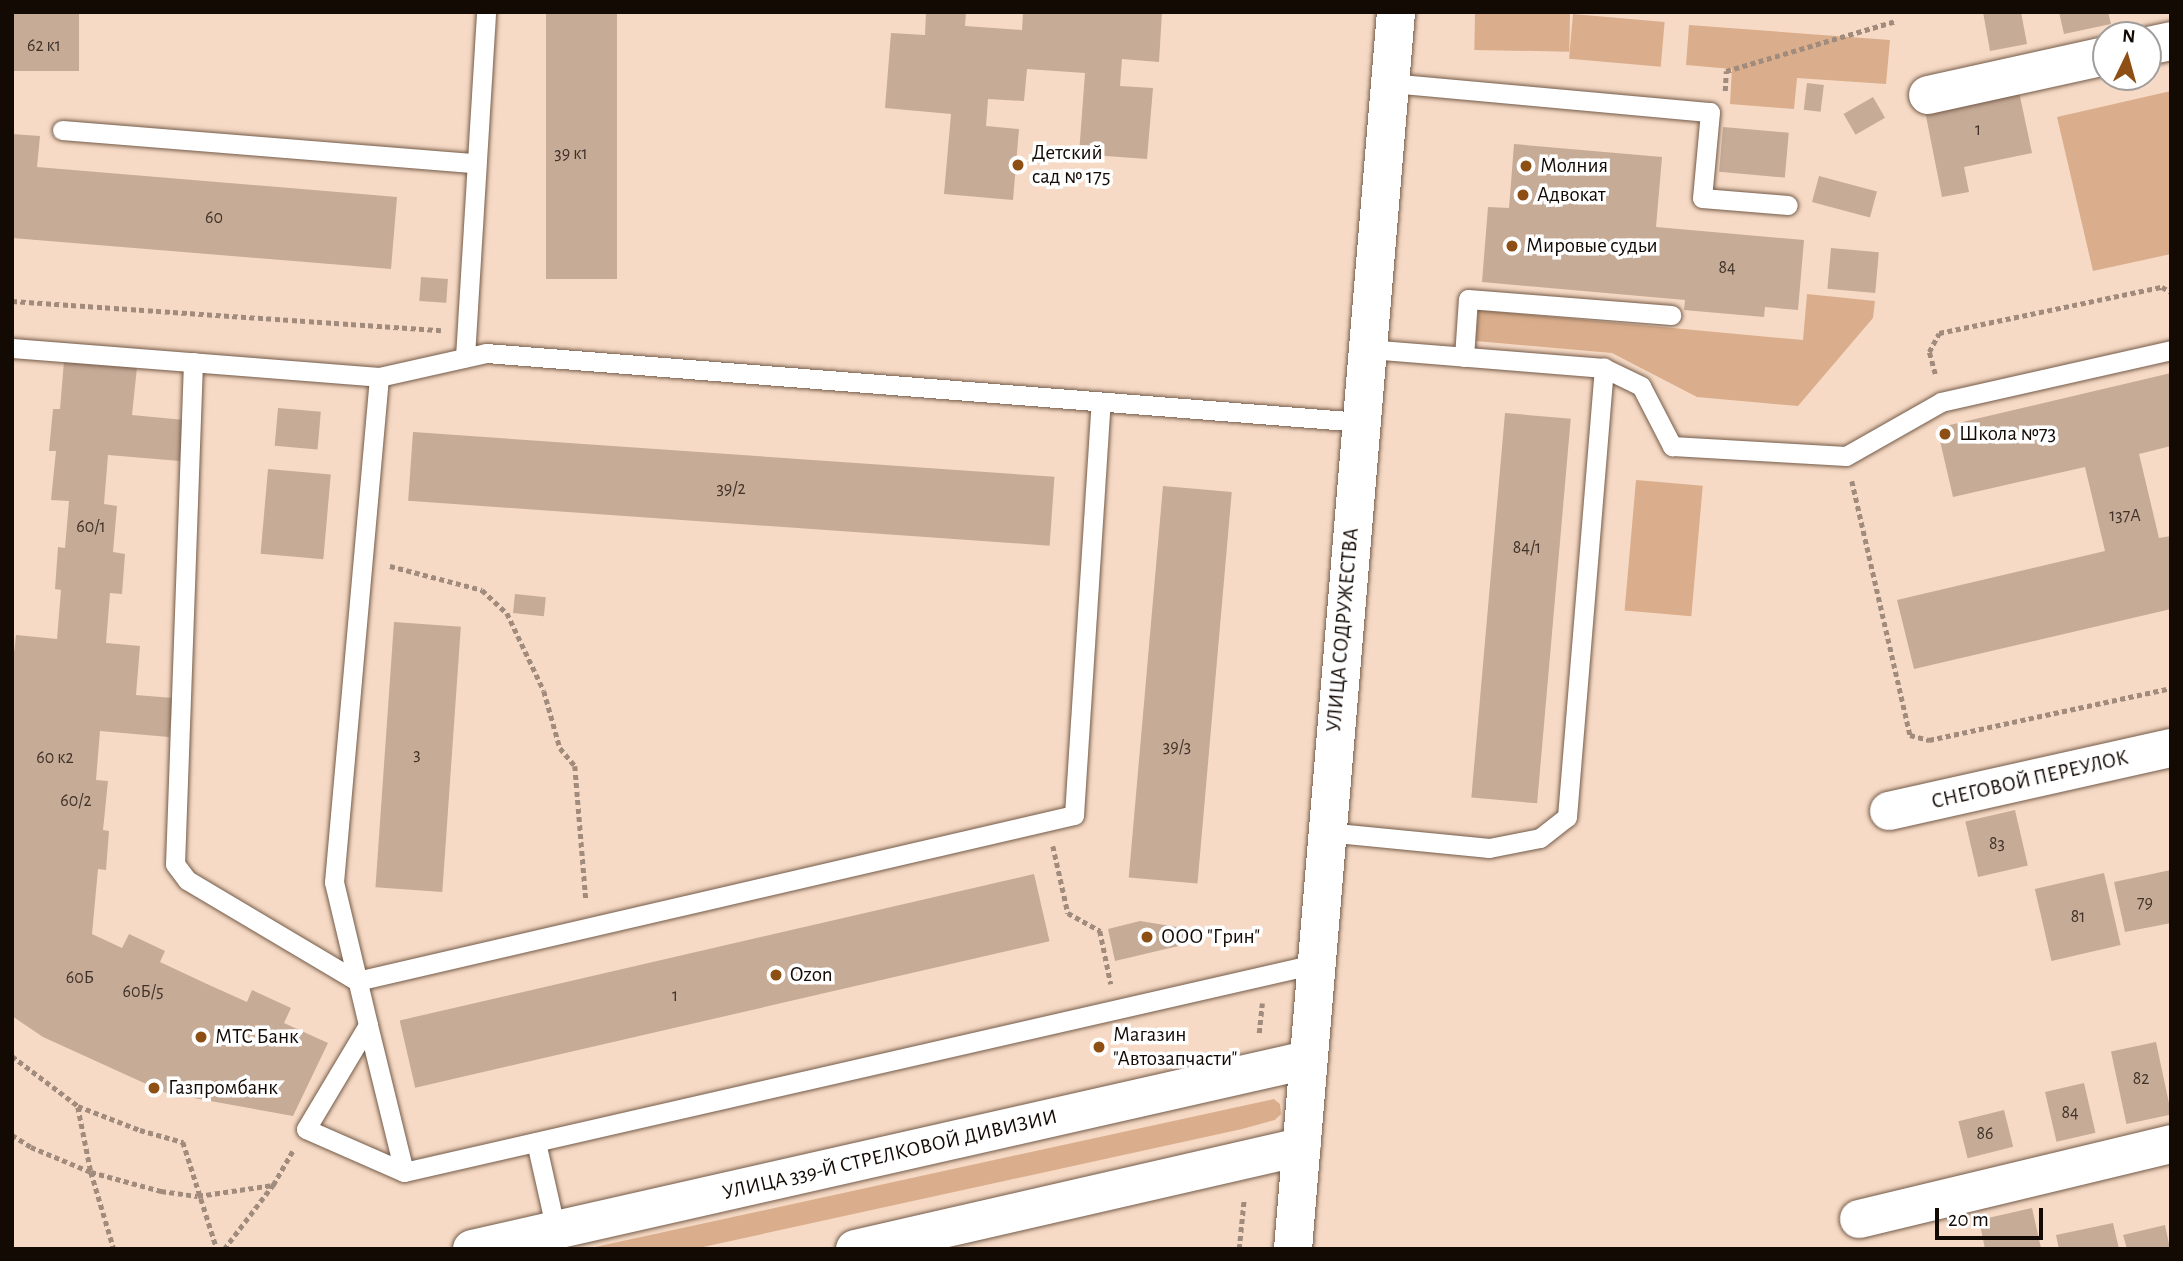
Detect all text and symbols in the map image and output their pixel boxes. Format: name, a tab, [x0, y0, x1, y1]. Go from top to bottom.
north arrow	[2092, 21, 2162, 91]
text: N	[2121, 27, 2136, 47]
house number: 62 к1	[27, 35, 61, 57]
house number: 1	[1975, 119, 1981, 141]
place label: Детский сад № 175	[1032, 140, 1111, 190]
house number: 39 к1	[554, 143, 588, 165]
place label: Молния	[1540, 153, 1608, 179]
marker: Детский сад № 175	[1010, 157, 1026, 173]
marker: Молния	[1518, 158, 1534, 174]
place label: Адвокат	[1537, 182, 1606, 208]
marker: Адвокат	[1515, 187, 1531, 203]
house number: 60	[205, 207, 223, 229]
place label: Мировые судьи	[1526, 233, 1658, 259]
marker: Мировые судьи	[1504, 238, 1520, 254]
house number: 84	[1718, 257, 1736, 279]
place label: Школа №73	[1959, 421, 2056, 447]
marker: Школа №73	[1937, 426, 1953, 442]
house number: 39/2	[716, 478, 746, 500]
house number: 137А	[2109, 505, 2141, 527]
house number: 60/1	[76, 516, 106, 538]
street label: УЛИЦА СОДРУЖЕСТВА	[1322, 527, 1364, 733]
house number: 84/1	[1513, 537, 1541, 559]
house number: 39/3	[1163, 736, 1191, 758]
house number: 3	[413, 744, 421, 766]
street label: СНЕГОВОЙ ПЕРЕУЛОК	[1929, 745, 2131, 815]
house number: 60 к2	[36, 747, 74, 769]
house number: 60/2	[60, 790, 92, 812]
house number: 83	[1989, 833, 2005, 855]
house number: 79	[2137, 892, 2153, 914]
house number: 81	[2071, 906, 2085, 928]
place label: ООО "Грин"	[1161, 924, 1260, 950]
marker: ООО "Грин"	[1139, 929, 1155, 945]
place label: Ozon	[790, 962, 833, 988]
house number: 60Б	[66, 967, 94, 989]
marker: Ozon	[768, 967, 784, 983]
house number: 60Б/5	[123, 981, 163, 1003]
house number: 1	[672, 985, 678, 1007]
place label: Магазин "Автозапчасти"	[1113, 1022, 1237, 1072]
place label: МТС Банк	[215, 1024, 299, 1050]
marker: МТС Банк	[193, 1029, 209, 1045]
marker: Магазин "Автозапчасти"	[1091, 1039, 1107, 1055]
house number: 82	[2133, 1068, 2149, 1090]
place label: Газпромбанк	[168, 1075, 278, 1101]
marker: Газпромбанк	[146, 1080, 162, 1096]
house number: 84	[2061, 1102, 2079, 1124]
street label: УЛИЦА 339-Й СТРЕЛКОВОЙ ДИВИЗИИ	[720, 1104, 1060, 1206]
house number: 86	[1977, 1123, 1993, 1145]
scale bar	[1938, 1194, 2046, 1238]
text: 20 m	[1948, 1209, 1989, 1230]

